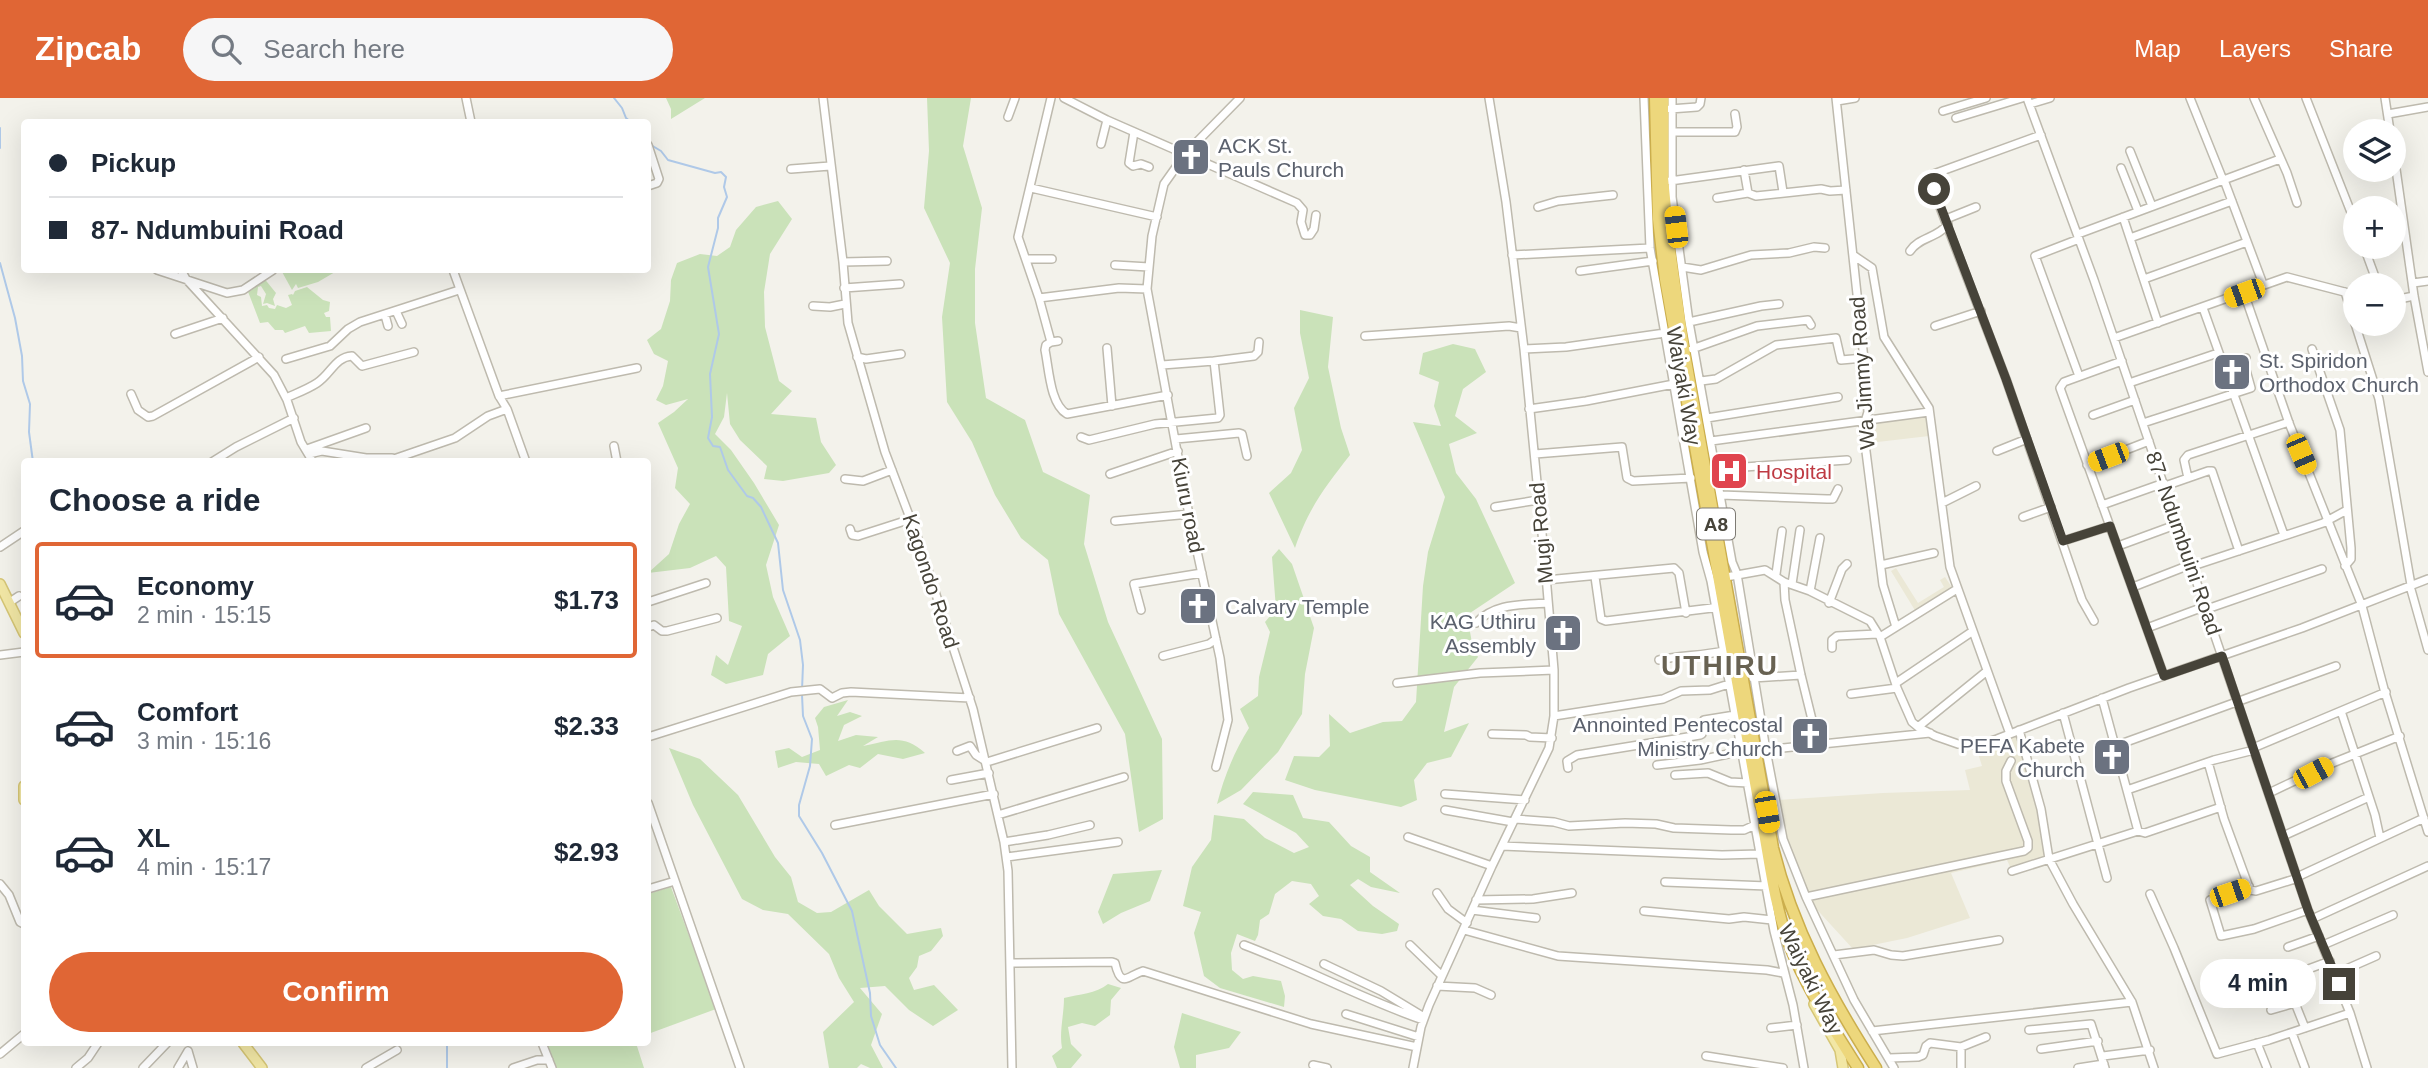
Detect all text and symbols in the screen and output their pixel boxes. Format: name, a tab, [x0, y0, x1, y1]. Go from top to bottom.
search box	[183, 18, 673, 81]
text: Zipcab	[35, 30, 141, 67]
icon: search	[207, 30, 245, 68]
text: Search here	[263, 34, 405, 64]
text: Map	[2134, 35, 2181, 62]
text: Layers	[2219, 35, 2291, 62]
text: Share	[2329, 35, 2393, 62]
map controls	[2343, 119, 2406, 336]
button: layers	[2343, 119, 2406, 182]
place label: ACK St. Pauls Church	[1218, 134, 1344, 181]
church icon: ACK St. Pauls Church	[1170, 136, 1212, 178]
text: Pickup	[91, 148, 176, 178]
route start	[1918, 173, 1950, 205]
button: +	[2343, 196, 2406, 259]
car	[1664, 205, 1689, 249]
text: 87- Ndumbuini Road	[91, 215, 344, 245]
button: −	[2343, 273, 2406, 336]
car	[2221, 276, 2268, 310]
street label: Wa Jimmy Road	[1845, 296, 1879, 450]
street label: Waiyaki Way	[1662, 325, 1706, 447]
place label: St. Spiridon Orthodox Church	[2259, 349, 2419, 396]
church icon: St. Spiridon Orthodox Church	[2211, 351, 2253, 393]
car	[2284, 431, 2319, 477]
car	[2085, 440, 2132, 474]
street label: 87- Ndumbuini Road	[2142, 448, 2226, 638]
hospital icon: Hospital	[1708, 450, 1750, 492]
street label: Kiuru road	[1167, 455, 1209, 555]
place label: Hospital	[1756, 460, 1832, 483]
street label: Mugi Road	[1525, 481, 1557, 585]
text: Choose a ride	[49, 482, 261, 518]
road number: A8	[1697, 508, 1735, 540]
street label: Kagondo Road	[898, 511, 964, 651]
icon: car	[53, 569, 116, 632]
text: Economy	[137, 571, 254, 601]
text: $1.73	[554, 585, 619, 615]
church icon: Calvary Temple	[1177, 585, 1219, 627]
place label: Calvary Temple	[1225, 595, 1369, 618]
text: 2 min · 15:15	[137, 602, 271, 628]
place label: KAG Uthiru Assembly	[1430, 610, 1536, 657]
church icon: KAG Uthiru Assembly	[1542, 612, 1584, 654]
district label: UTHIRU	[1661, 650, 1779, 681]
icon: car	[53, 695, 116, 758]
text: Comfort	[137, 697, 238, 727]
text: $2.33	[554, 711, 619, 741]
place label: Annointed Pentecostal Ministry Church	[1573, 713, 1783, 760]
church icon: Annointed Pentecostal Ministry Church	[1789, 715, 1831, 757]
text: 3 min · 15:16	[137, 728, 271, 754]
place label: PEFA Kabete Church	[1960, 734, 2085, 781]
church icon: PEFA Kabete Church	[2091, 736, 2133, 778]
car	[2290, 754, 2337, 792]
car	[1754, 789, 1781, 835]
icon: car	[53, 821, 116, 884]
text: XL	[137, 823, 170, 853]
text: $2.93	[554, 837, 619, 867]
text: 4 min · 15:17	[137, 854, 271, 880]
car	[2207, 876, 2254, 910]
street label: Waiyaki Way	[1774, 920, 1848, 1038]
button: Confirm	[49, 952, 623, 1032]
callout: 4 min	[2199, 960, 2314, 1008]
route end	[2323, 968, 2355, 1000]
text: 4 min	[2228, 970, 2288, 996]

